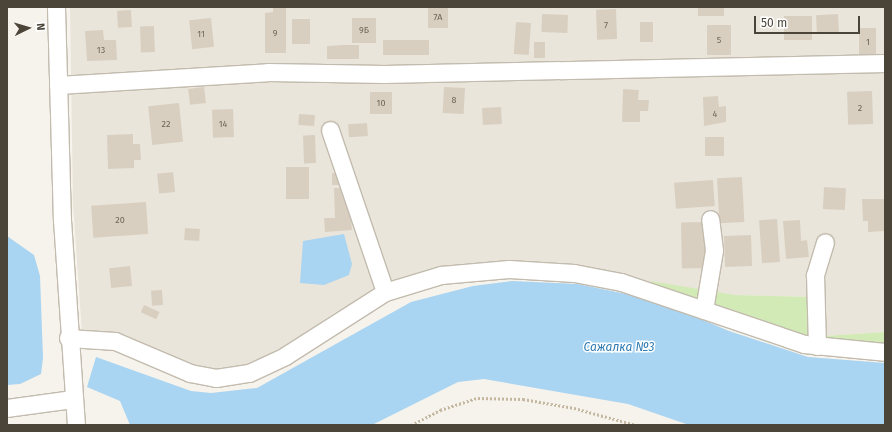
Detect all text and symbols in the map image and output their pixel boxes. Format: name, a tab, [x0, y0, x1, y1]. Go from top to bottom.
north arrow	[8, 8, 48, 48]
scale bar	[756, 8, 862, 34]
house number: 7А	[434, 12, 442, 22]
text: 50 m	[761, 16, 787, 30]
house number: 7	[604, 20, 608, 30]
text: N	[34, 23, 47, 31]
house number: 9Б	[359, 25, 369, 35]
house number: 9	[273, 28, 277, 38]
house number: 11	[197, 29, 205, 39]
house number: 5	[717, 35, 721, 45]
house number: 1	[866, 37, 870, 47]
house number: 13	[97, 45, 105, 55]
house number: 8	[452, 95, 456, 105]
house number: 10	[377, 98, 385, 108]
house number: 2	[858, 103, 862, 113]
house number: 4	[713, 109, 717, 119]
house number: 22	[162, 119, 170, 129]
house number: 14	[219, 119, 227, 129]
house number: 20	[115, 215, 125, 225]
water label: Сажалка №3	[583, 341, 655, 355]

